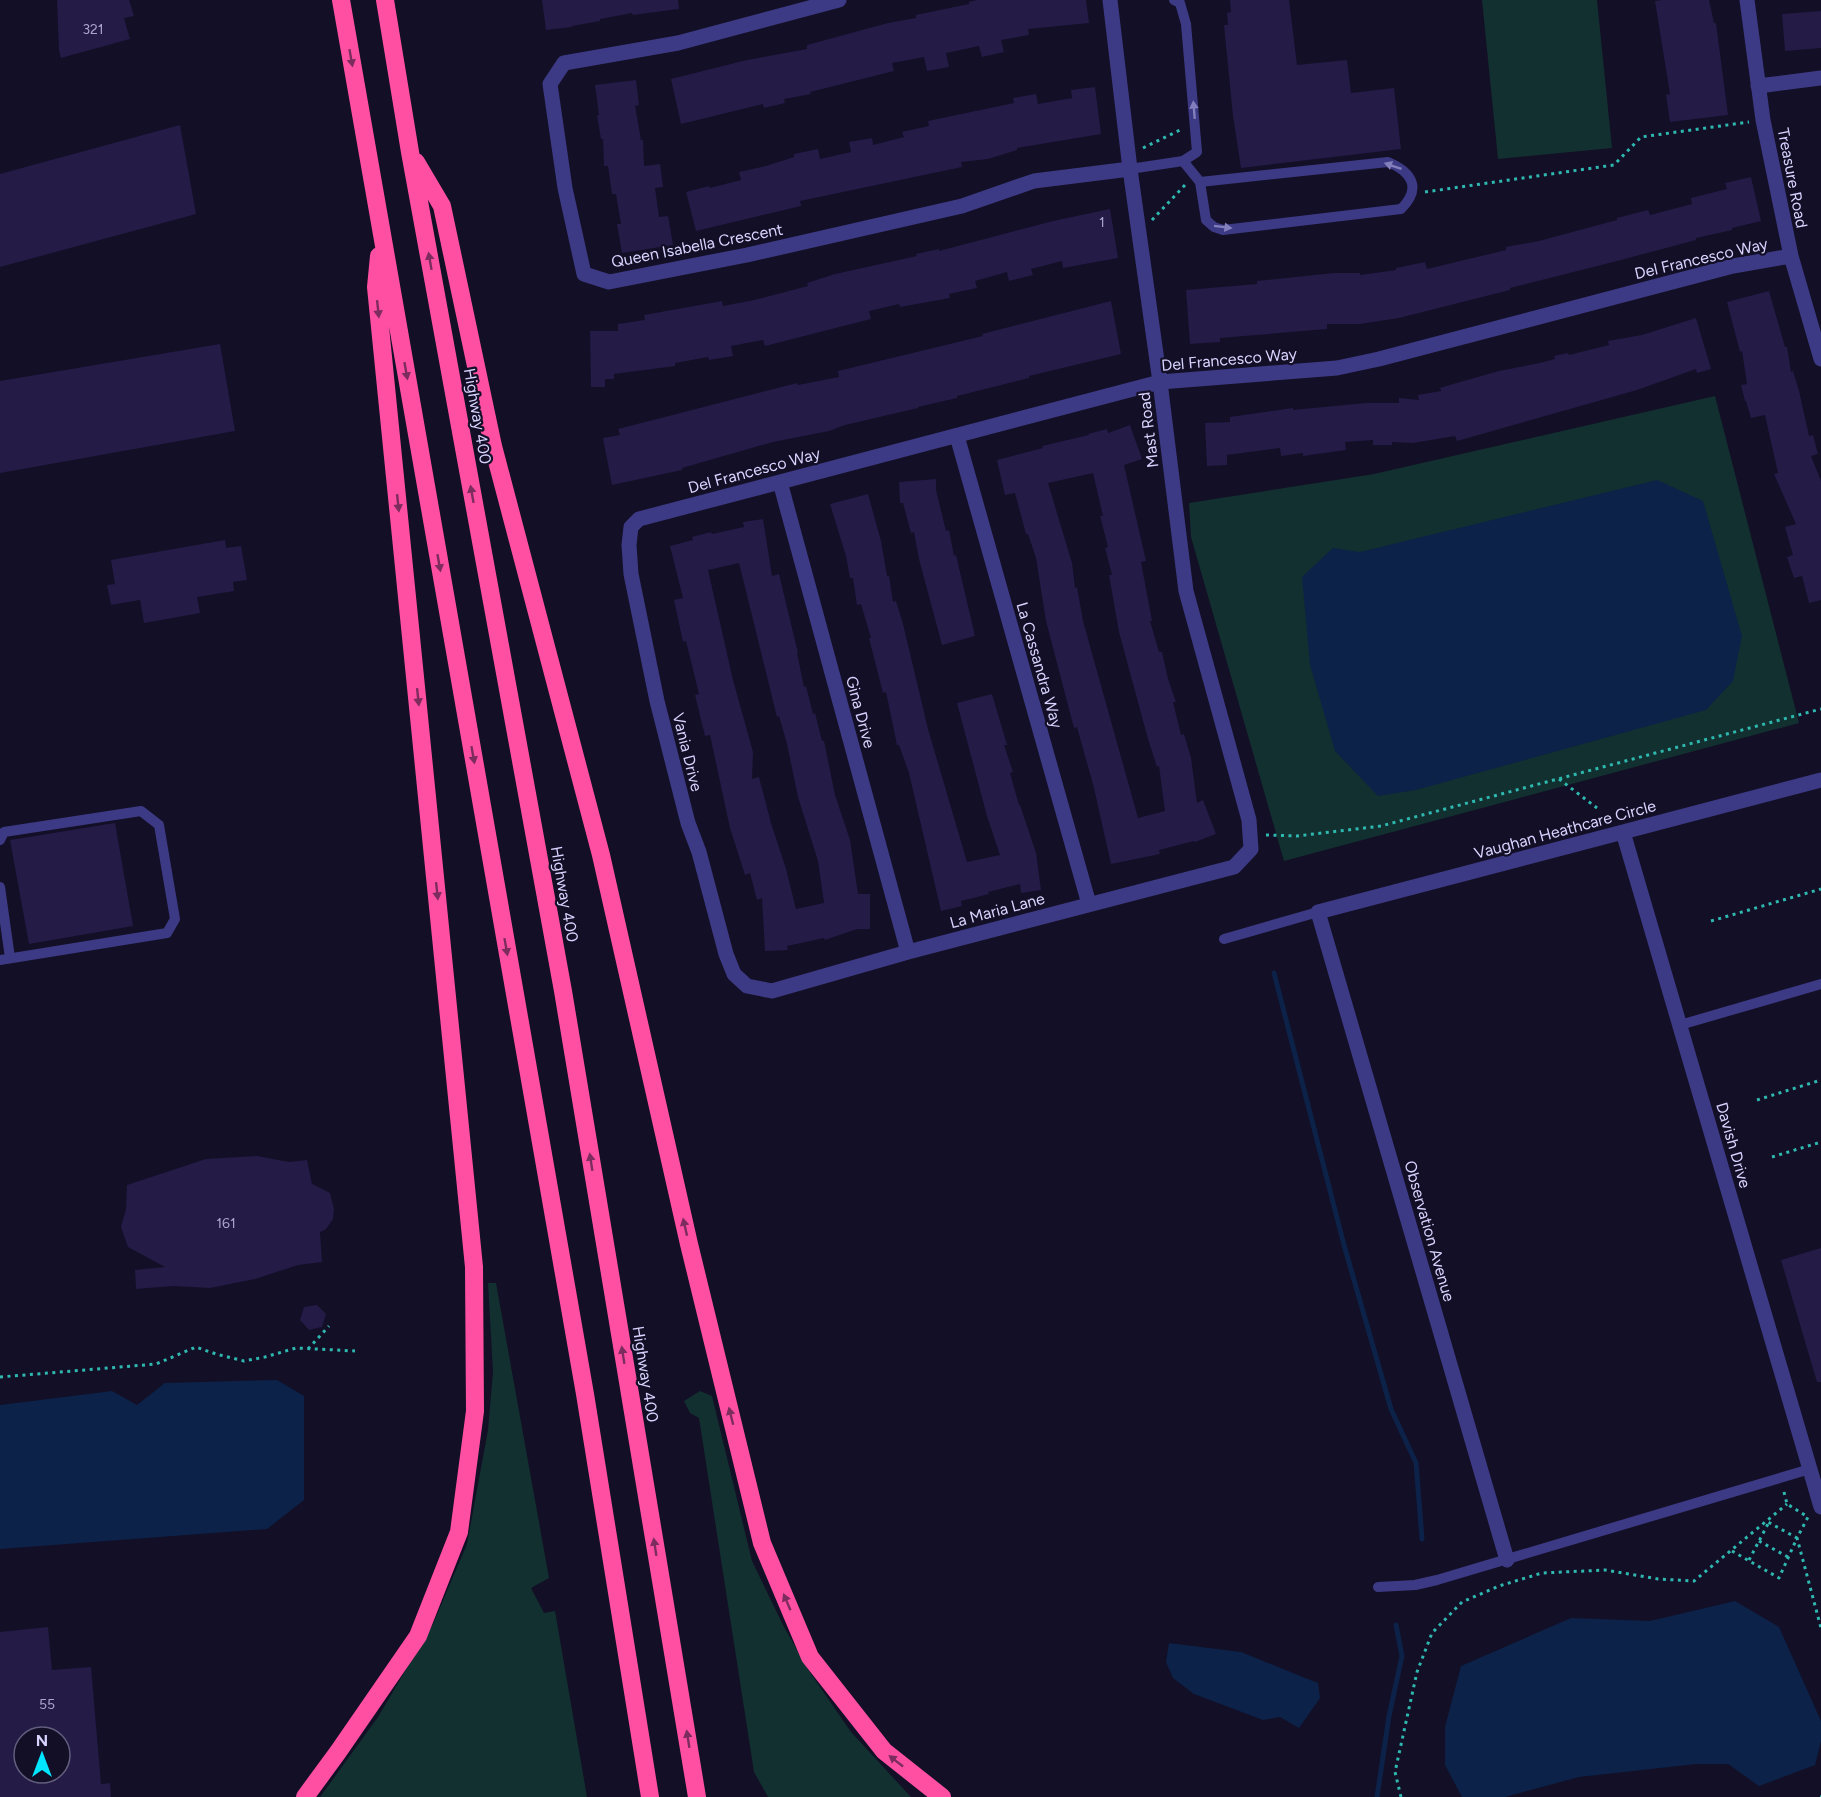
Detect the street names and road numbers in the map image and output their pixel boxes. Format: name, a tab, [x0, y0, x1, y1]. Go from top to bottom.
street label: Treasure Road	[1773, 126, 1812, 230]
street label: Queen Isabella Crescent	[610, 220, 785, 271]
street label: Del Francesco Way	[1633, 234, 1770, 283]
street label: Del Francesco Way	[1160, 344, 1298, 375]
street label: Highway 400	[460, 367, 495, 466]
street label: Mast Road	[1134, 391, 1163, 469]
street label: Del Francesco Way	[686, 444, 823, 497]
street label: La Cassandra Way	[1012, 600, 1067, 731]
street label: Gina Drive	[842, 674, 879, 751]
street label: Vania Drive	[669, 711, 707, 794]
street label: Vaughan Heathcare Circle	[1472, 796, 1658, 863]
street label: Highway 400	[547, 845, 582, 944]
street label: La Maria Lane	[948, 889, 1047, 932]
street label: Davish Drive	[1712, 1100, 1755, 1191]
street label: Observation Avenue	[1400, 1158, 1459, 1304]
street label: Highway 400	[629, 1325, 662, 1424]

